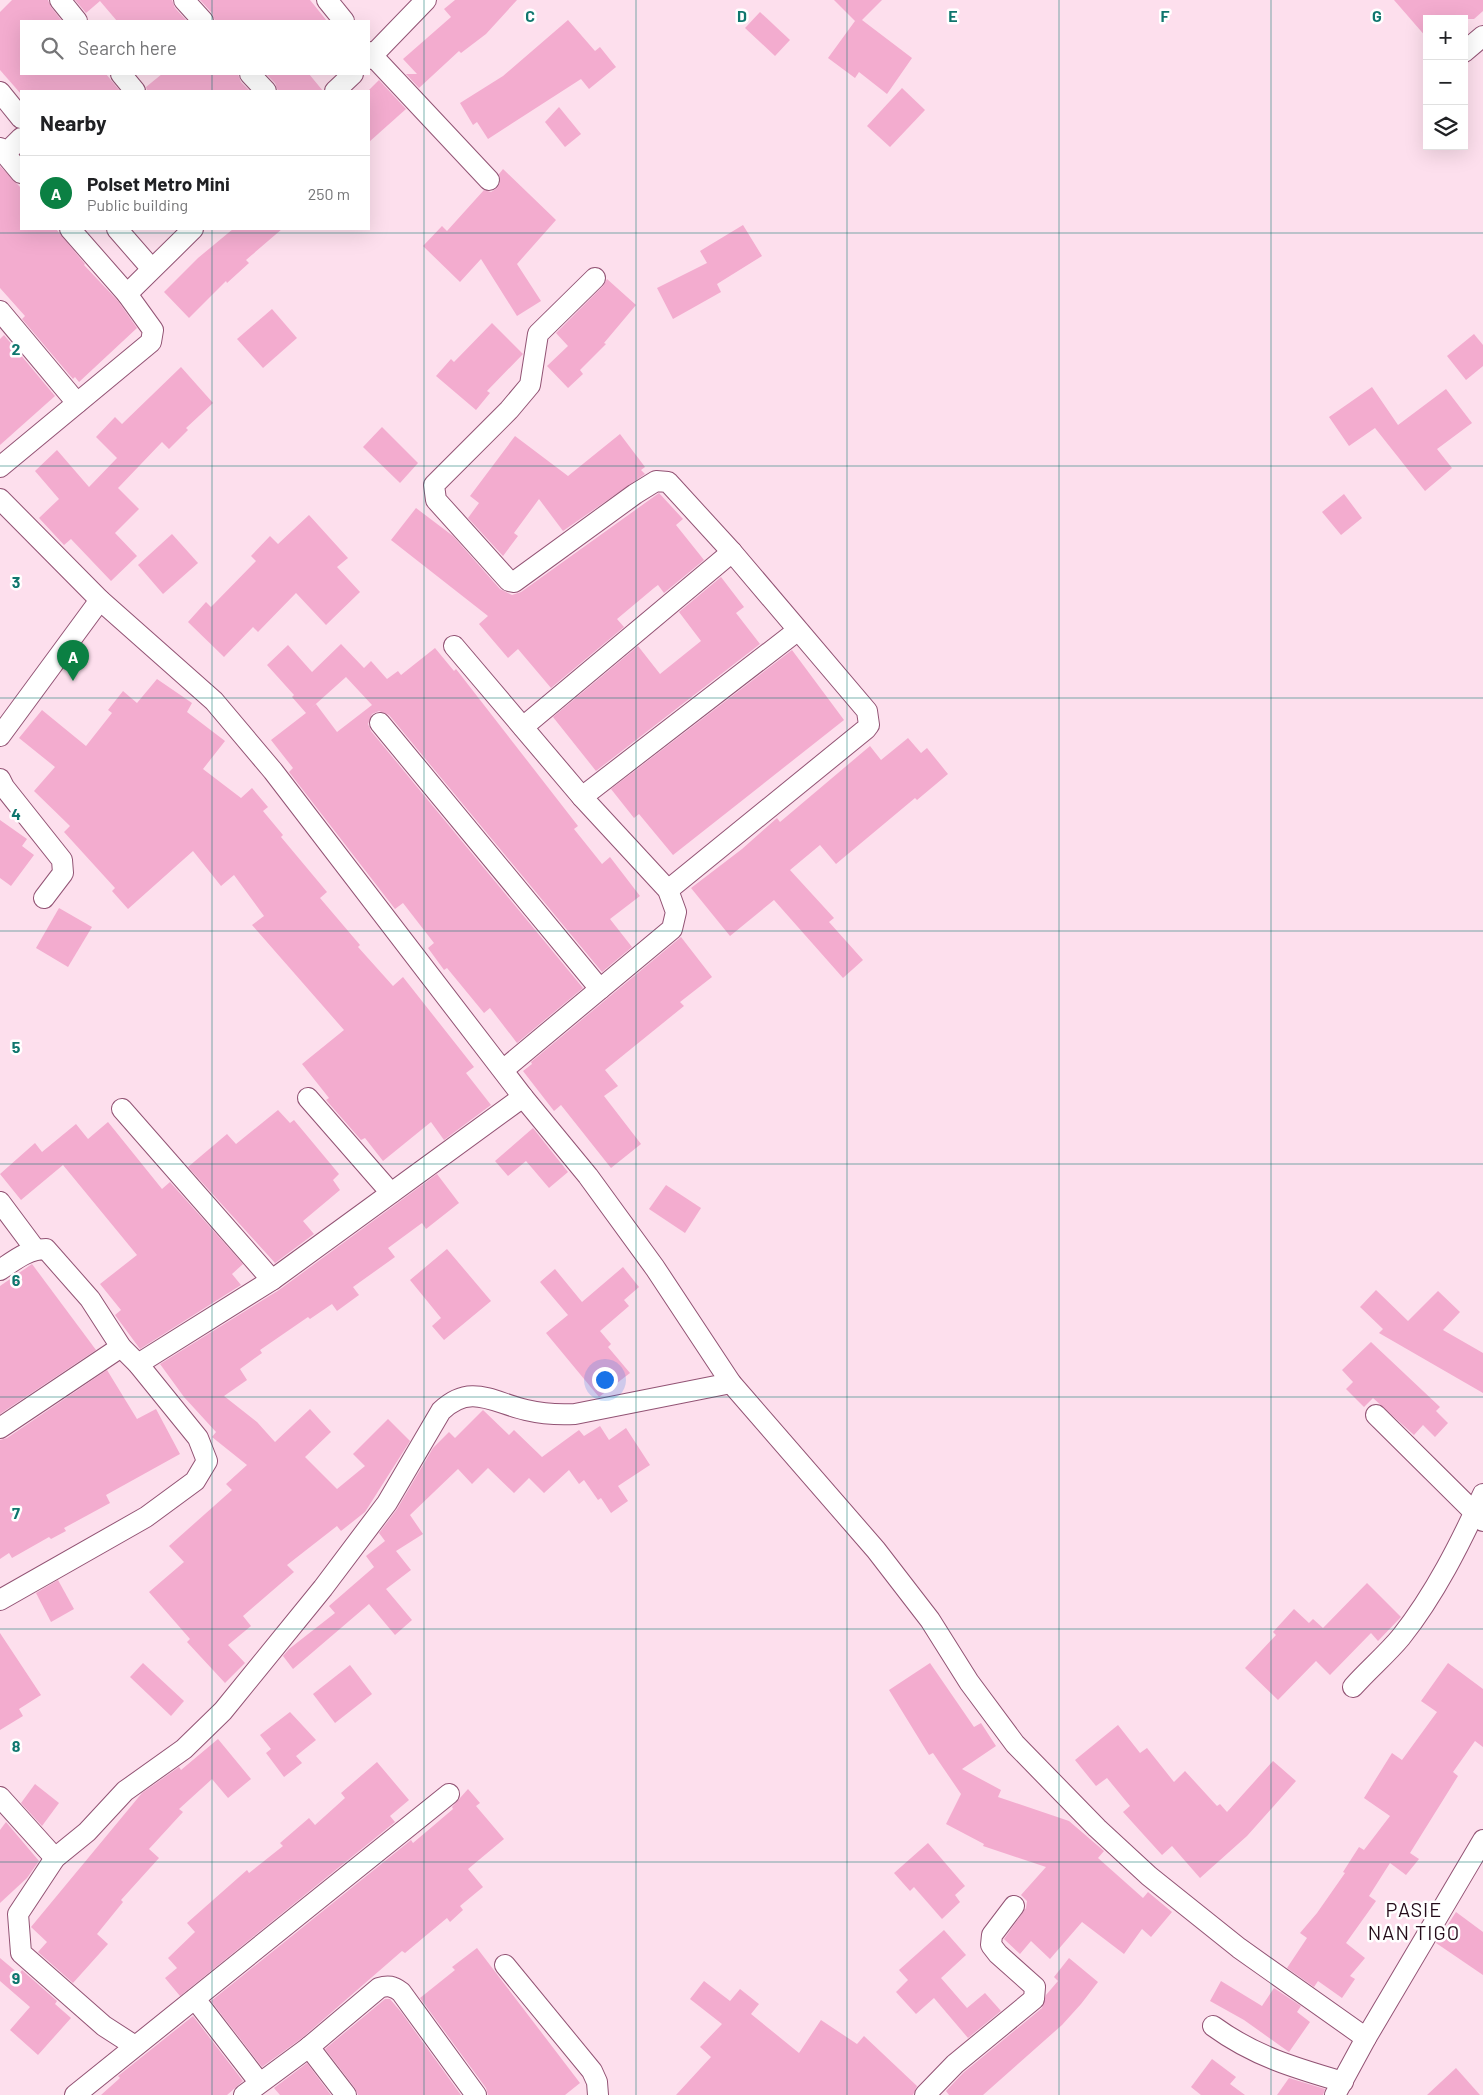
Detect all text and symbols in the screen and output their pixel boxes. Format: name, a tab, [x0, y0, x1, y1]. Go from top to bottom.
text: C	[525, 6, 535, 25]
text: D	[737, 6, 747, 25]
text: E	[948, 6, 958, 25]
text: F	[1161, 6, 1170, 25]
text: G	[1372, 6, 1382, 25]
map controls	[1423, 15, 1468, 150]
button: +	[1423, 15, 1468, 60]
search box	[20, 20, 370, 75]
icon: search	[38, 34, 66, 62]
text: Search here	[78, 36, 177, 59]
button: −	[1423, 60, 1468, 105]
button: layers	[1423, 105, 1468, 150]
text: Nearby	[40, 110, 106, 135]
text: Polset Metro Mini	[87, 172, 230, 195]
text: A	[51, 184, 61, 203]
text: 250 m	[308, 184, 350, 203]
text: Public building	[87, 195, 188, 214]
text: 2	[12, 339, 21, 358]
text: 3	[12, 572, 20, 591]
pin: A	[57, 640, 89, 681]
text: 4	[11, 804, 21, 823]
text: 5	[12, 1037, 21, 1056]
text: 6	[12, 1270, 21, 1289]
your location	[592, 1367, 618, 1393]
text: 7	[12, 1503, 20, 1522]
text: 8	[12, 1736, 21, 1755]
district label: PASIE NAN TIGO	[1368, 1897, 1460, 1944]
text: 9	[12, 1968, 20, 1987]

